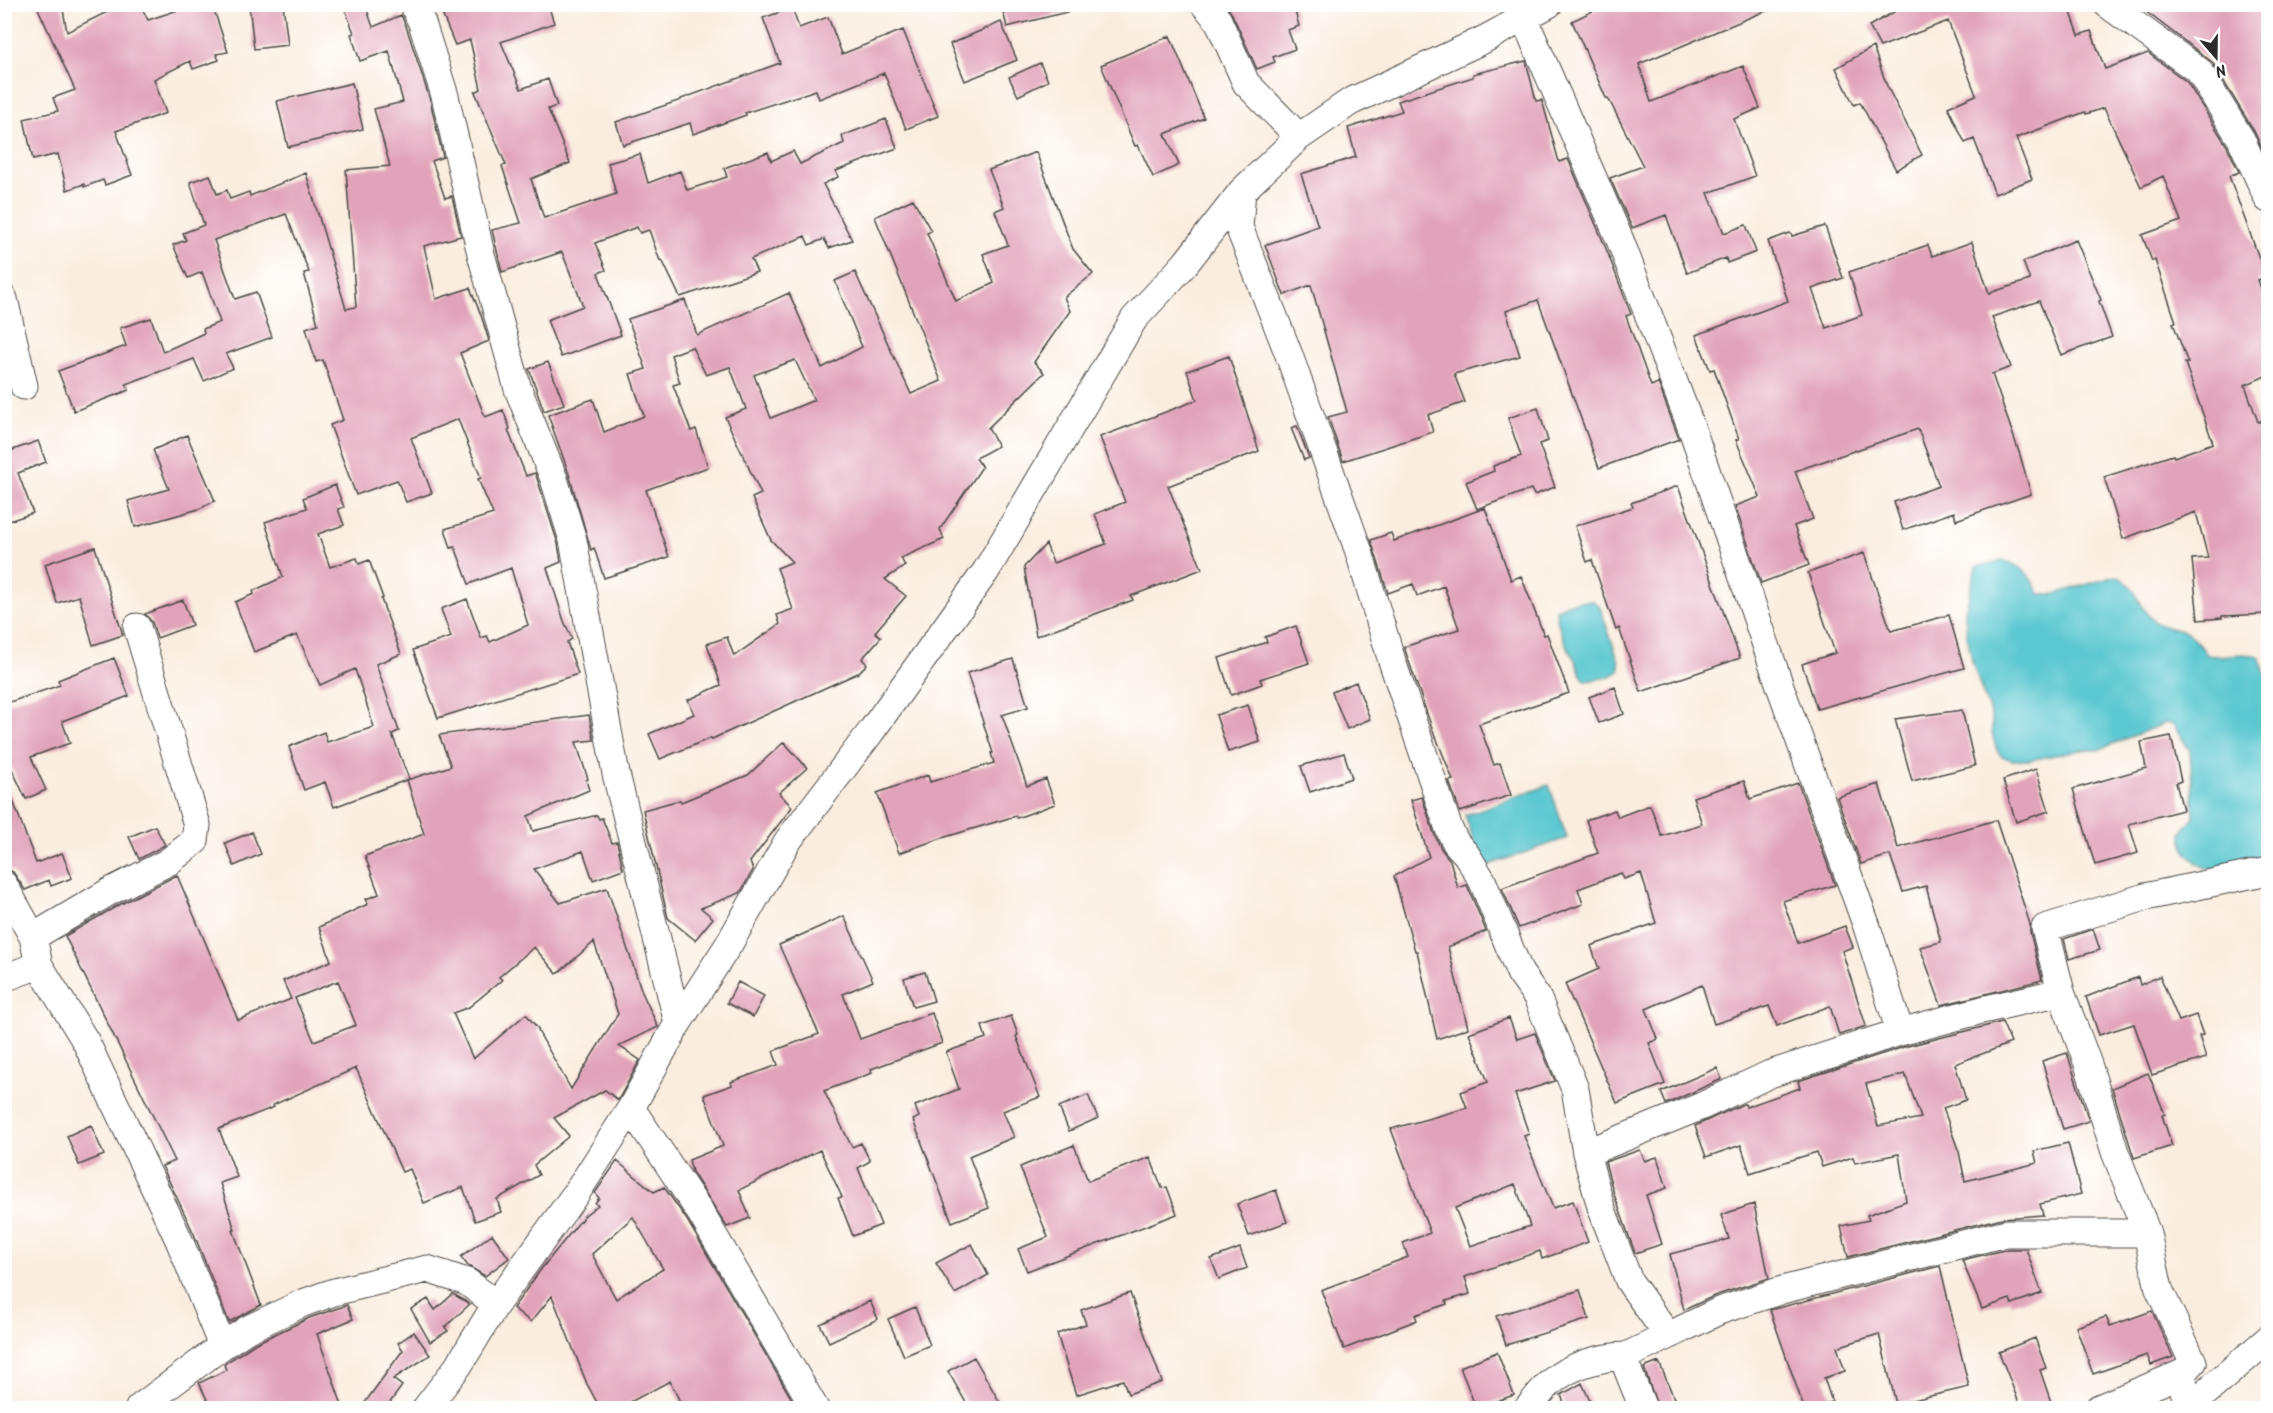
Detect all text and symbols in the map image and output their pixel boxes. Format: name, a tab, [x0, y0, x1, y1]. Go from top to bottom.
north arrow	[2186, 27, 2246, 87]
text: N	[2212, 56, 2230, 83]

